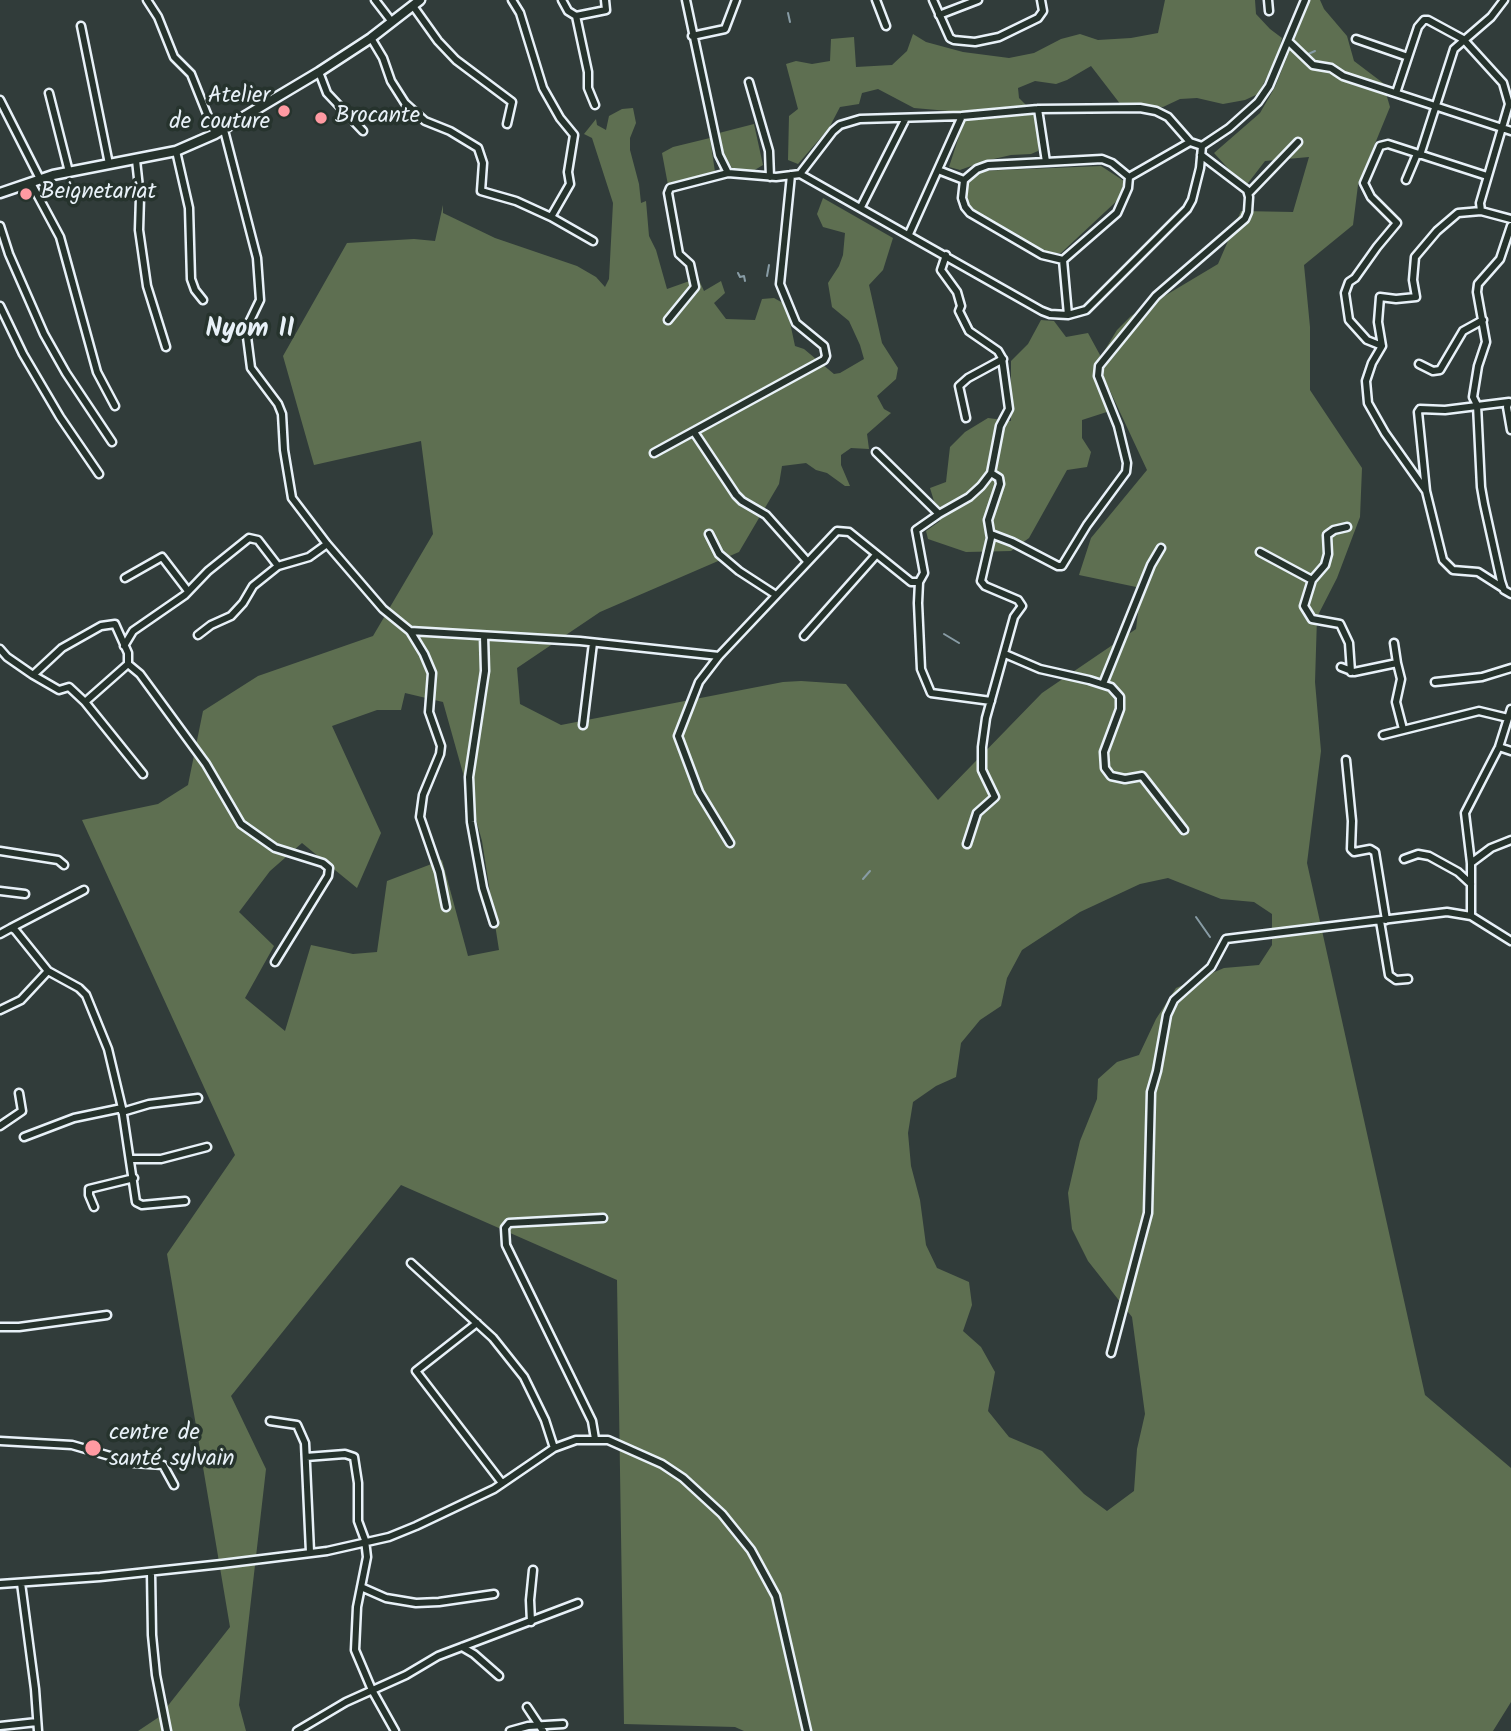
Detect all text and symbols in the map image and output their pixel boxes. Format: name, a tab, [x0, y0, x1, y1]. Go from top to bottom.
place label: Atelier de couture	[169, 84, 270, 138]
marker: Atelier de couture	[276, 103, 292, 119]
place label: Brocante	[335, 104, 420, 132]
marker: Brocante	[313, 110, 329, 126]
place label: Beignetariat	[40, 180, 156, 208]
marker: Beignetariat	[18, 186, 34, 202]
district label: Nyom II	[205, 316, 295, 348]
place label: centre de santé sylvain	[109, 1421, 234, 1475]
marker: centre de santé sylvain	[83, 1438, 103, 1458]

